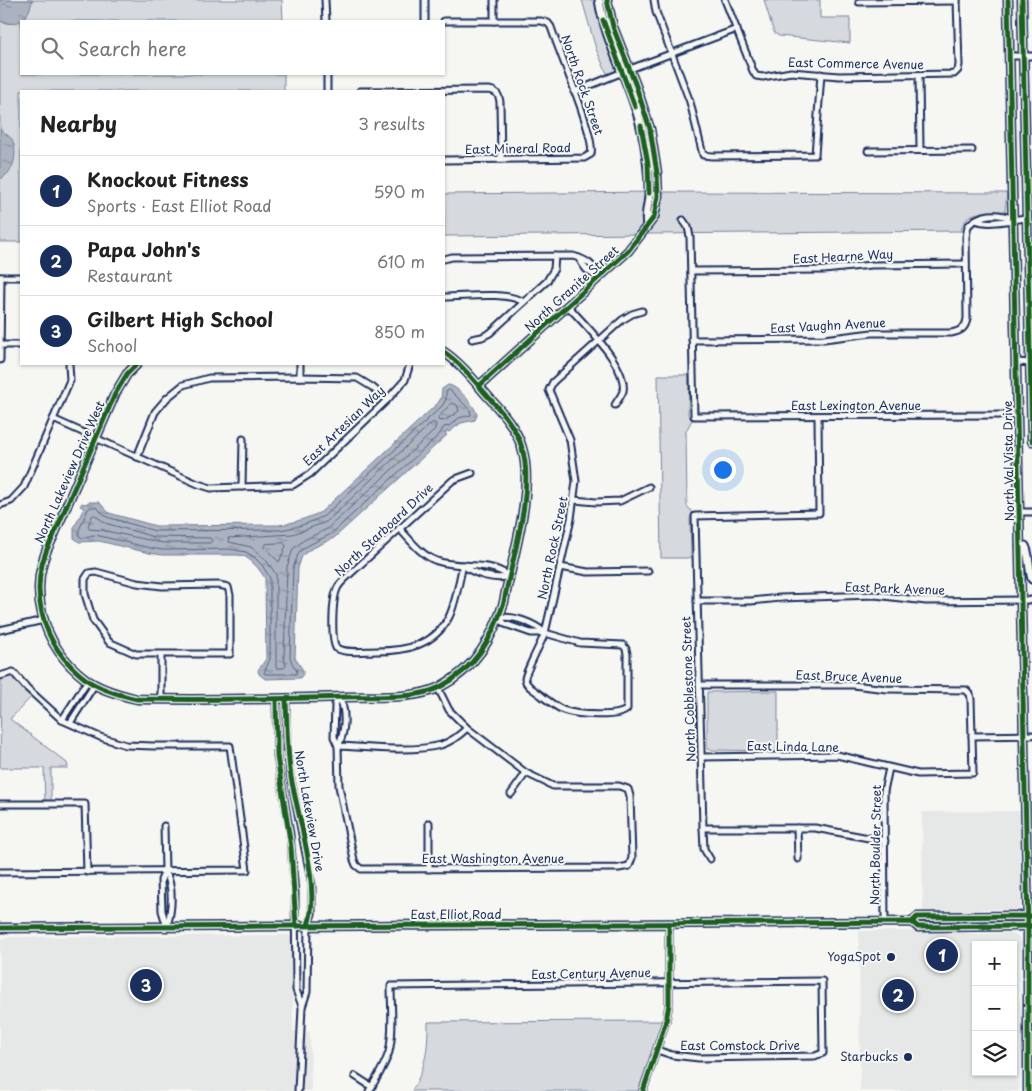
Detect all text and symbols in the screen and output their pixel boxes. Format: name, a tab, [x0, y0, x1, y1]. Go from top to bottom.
search box	[20, 20, 445, 75]
street label: North Rock Street	[557, 32, 609, 137]
icon: search	[38, 34, 66, 62]
text: Search here	[78, 34, 187, 62]
street label: East Commerce Avenue	[788, 53, 924, 73]
text: Nearby	[40, 107, 117, 139]
text: 3 results	[358, 111, 425, 135]
street label: East Mineral Road	[465, 138, 571, 158]
text: Knockout Fitness	[87, 165, 248, 193]
text: 1	[52, 179, 60, 203]
text: 590 m	[373, 179, 425, 203]
text: Sports · East Elliot Road	[87, 193, 272, 217]
text: Papa John's	[87, 235, 200, 263]
street label: North Granite Street	[520, 241, 623, 336]
street label: East Hearne Way	[792, 244, 894, 268]
text: 2	[50, 249, 62, 273]
text: 610 m	[377, 249, 425, 273]
text: Restaurant	[87, 263, 173, 287]
text: Gilbert High School	[87, 305, 273, 333]
street label: East Vaughn Avenue	[770, 313, 887, 337]
text: 3	[51, 319, 61, 343]
text: 850 m	[374, 319, 425, 343]
text: School	[87, 333, 137, 357]
street label: East Artesian Way	[298, 381, 389, 469]
street label: East Lexington Avenue	[791, 396, 922, 414]
street label: North Lakeview Drive West	[30, 397, 109, 546]
street label: North Val Vista Drive	[998, 401, 1018, 522]
your location	[710, 457, 736, 483]
street label: North Starboard Drive	[330, 479, 437, 580]
street label: North Rock Street	[532, 494, 572, 601]
street label: East Park Avenue	[845, 577, 946, 599]
street label: North Cobblestone Street	[676, 616, 700, 762]
street label: East Bruce Avenue	[795, 665, 903, 687]
street label: East Linda Lane	[747, 736, 840, 756]
street label: North Lakeview Drive	[290, 749, 330, 873]
street label: North Boulder Street	[865, 785, 885, 905]
street label: East Washington Avenue	[422, 849, 565, 867]
street label: East Elliot Road	[410, 905, 502, 923]
pin: 1	[926, 936, 958, 974]
map controls	[972, 941, 1017, 1076]
button: +	[972, 941, 1017, 986]
place label: YogaSpot	[827, 947, 881, 965]
marker: YogaSpot	[885, 951, 897, 963]
street label: East Century Avenue	[531, 963, 651, 983]
pin: 3	[130, 966, 162, 1004]
pin: 2	[882, 976, 914, 1014]
button: −	[972, 986, 1017, 1031]
button: layers	[972, 1031, 1017, 1076]
street label: East Comstock Drive	[680, 1036, 800, 1054]
place label: Starbucks	[840, 1047, 898, 1065]
marker: Starbucks	[902, 1051, 914, 1063]

